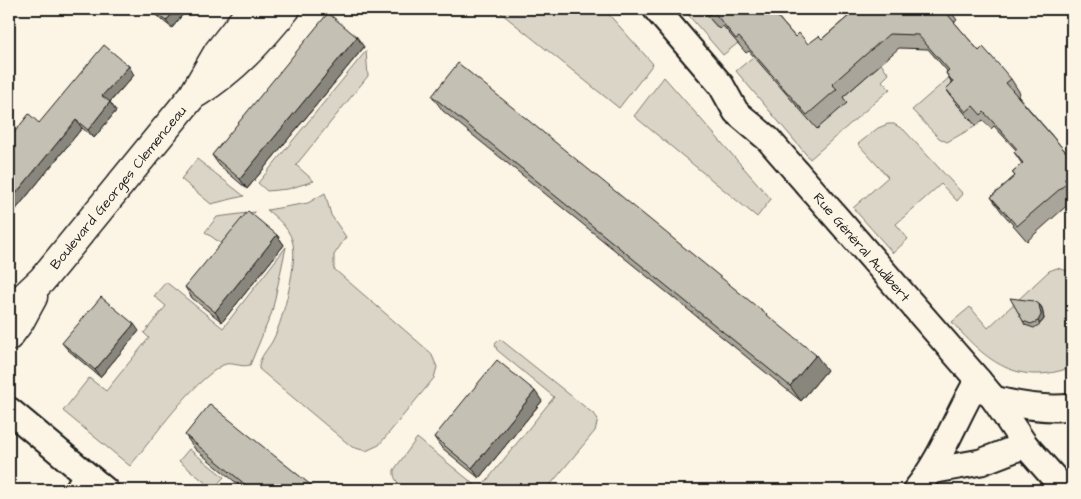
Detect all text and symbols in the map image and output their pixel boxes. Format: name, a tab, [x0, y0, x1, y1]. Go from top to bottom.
street label: Boulevard Georges Clemenceau	[46, 102, 191, 274]
street label: Rue Général Audibert	[808, 189, 915, 307]

